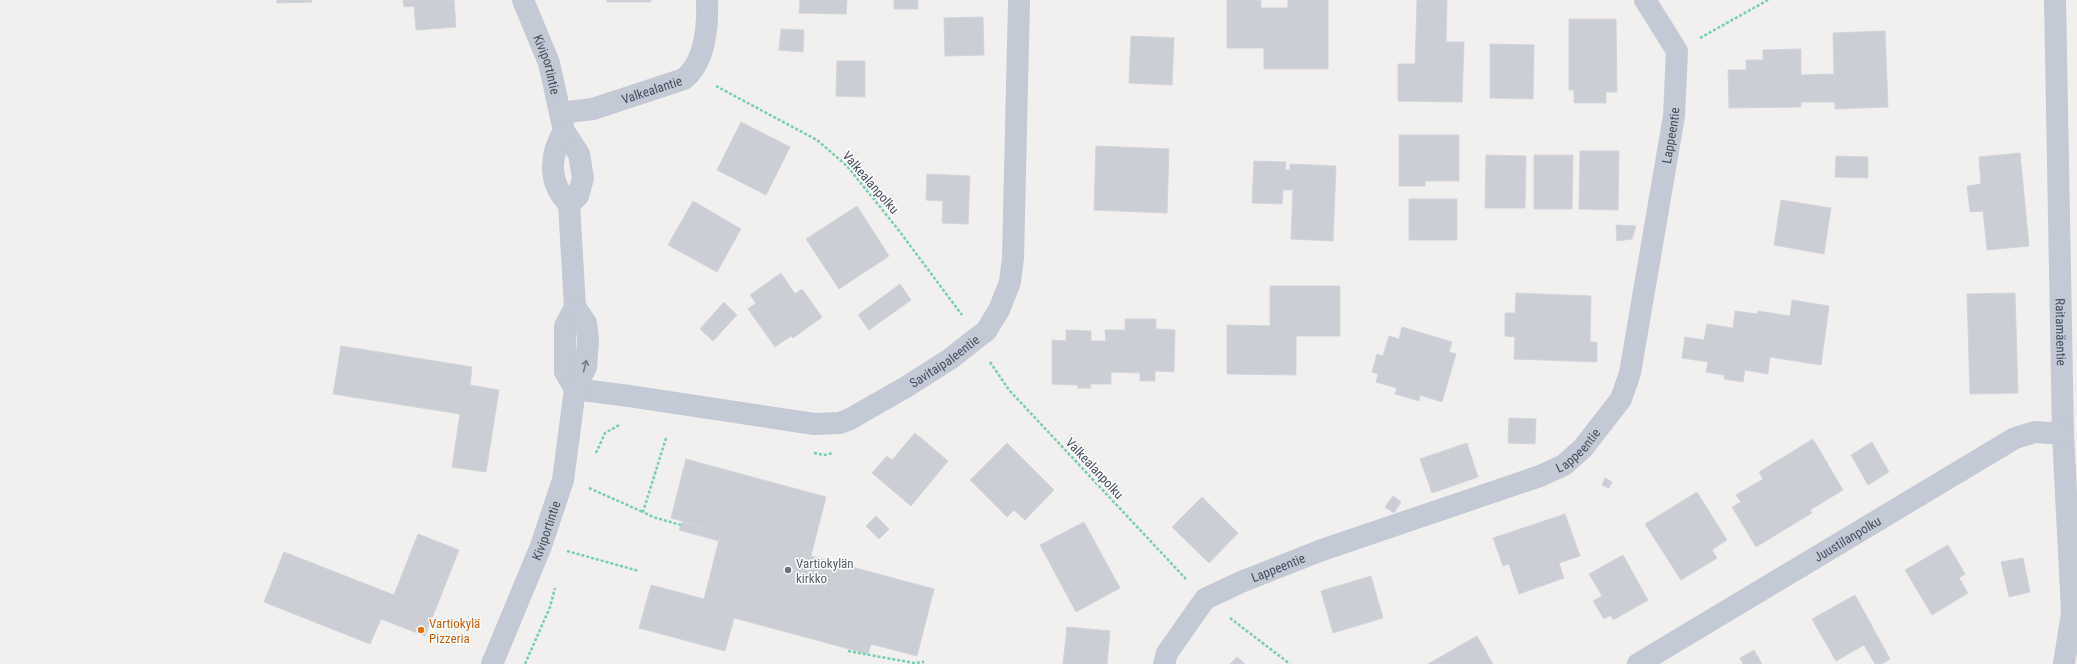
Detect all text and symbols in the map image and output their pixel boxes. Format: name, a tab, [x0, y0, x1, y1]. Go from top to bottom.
street label: Kiviportintie	[530, 32, 563, 96]
street label: Valkealantie	[620, 73, 684, 107]
street label: Lappeentie	[1659, 107, 1682, 165]
street label: Valkealanpolku	[839, 148, 902, 217]
street label: Raitamäentie	[2052, 298, 2069, 366]
street label: Savitaipaleentie	[907, 332, 982, 391]
one-way arrow	[582, 359, 590, 372]
street label: Lappeentie	[1554, 426, 1603, 476]
street label: Valkealanpolku	[1063, 435, 1127, 502]
street label: Kiviportintie	[529, 499, 564, 563]
street label: Juustilanpolku	[1811, 513, 1884, 565]
street label: Lappeentie	[1249, 550, 1307, 585]
place label: Vartiokylän kirkko	[796, 556, 854, 586]
marker: Vartiokylän kirkko	[783, 565, 793, 575]
place label: Vartiokylä Pizzeria	[429, 616, 480, 646]
marker: Vartiokylä Pizzeria	[416, 625, 426, 635]

